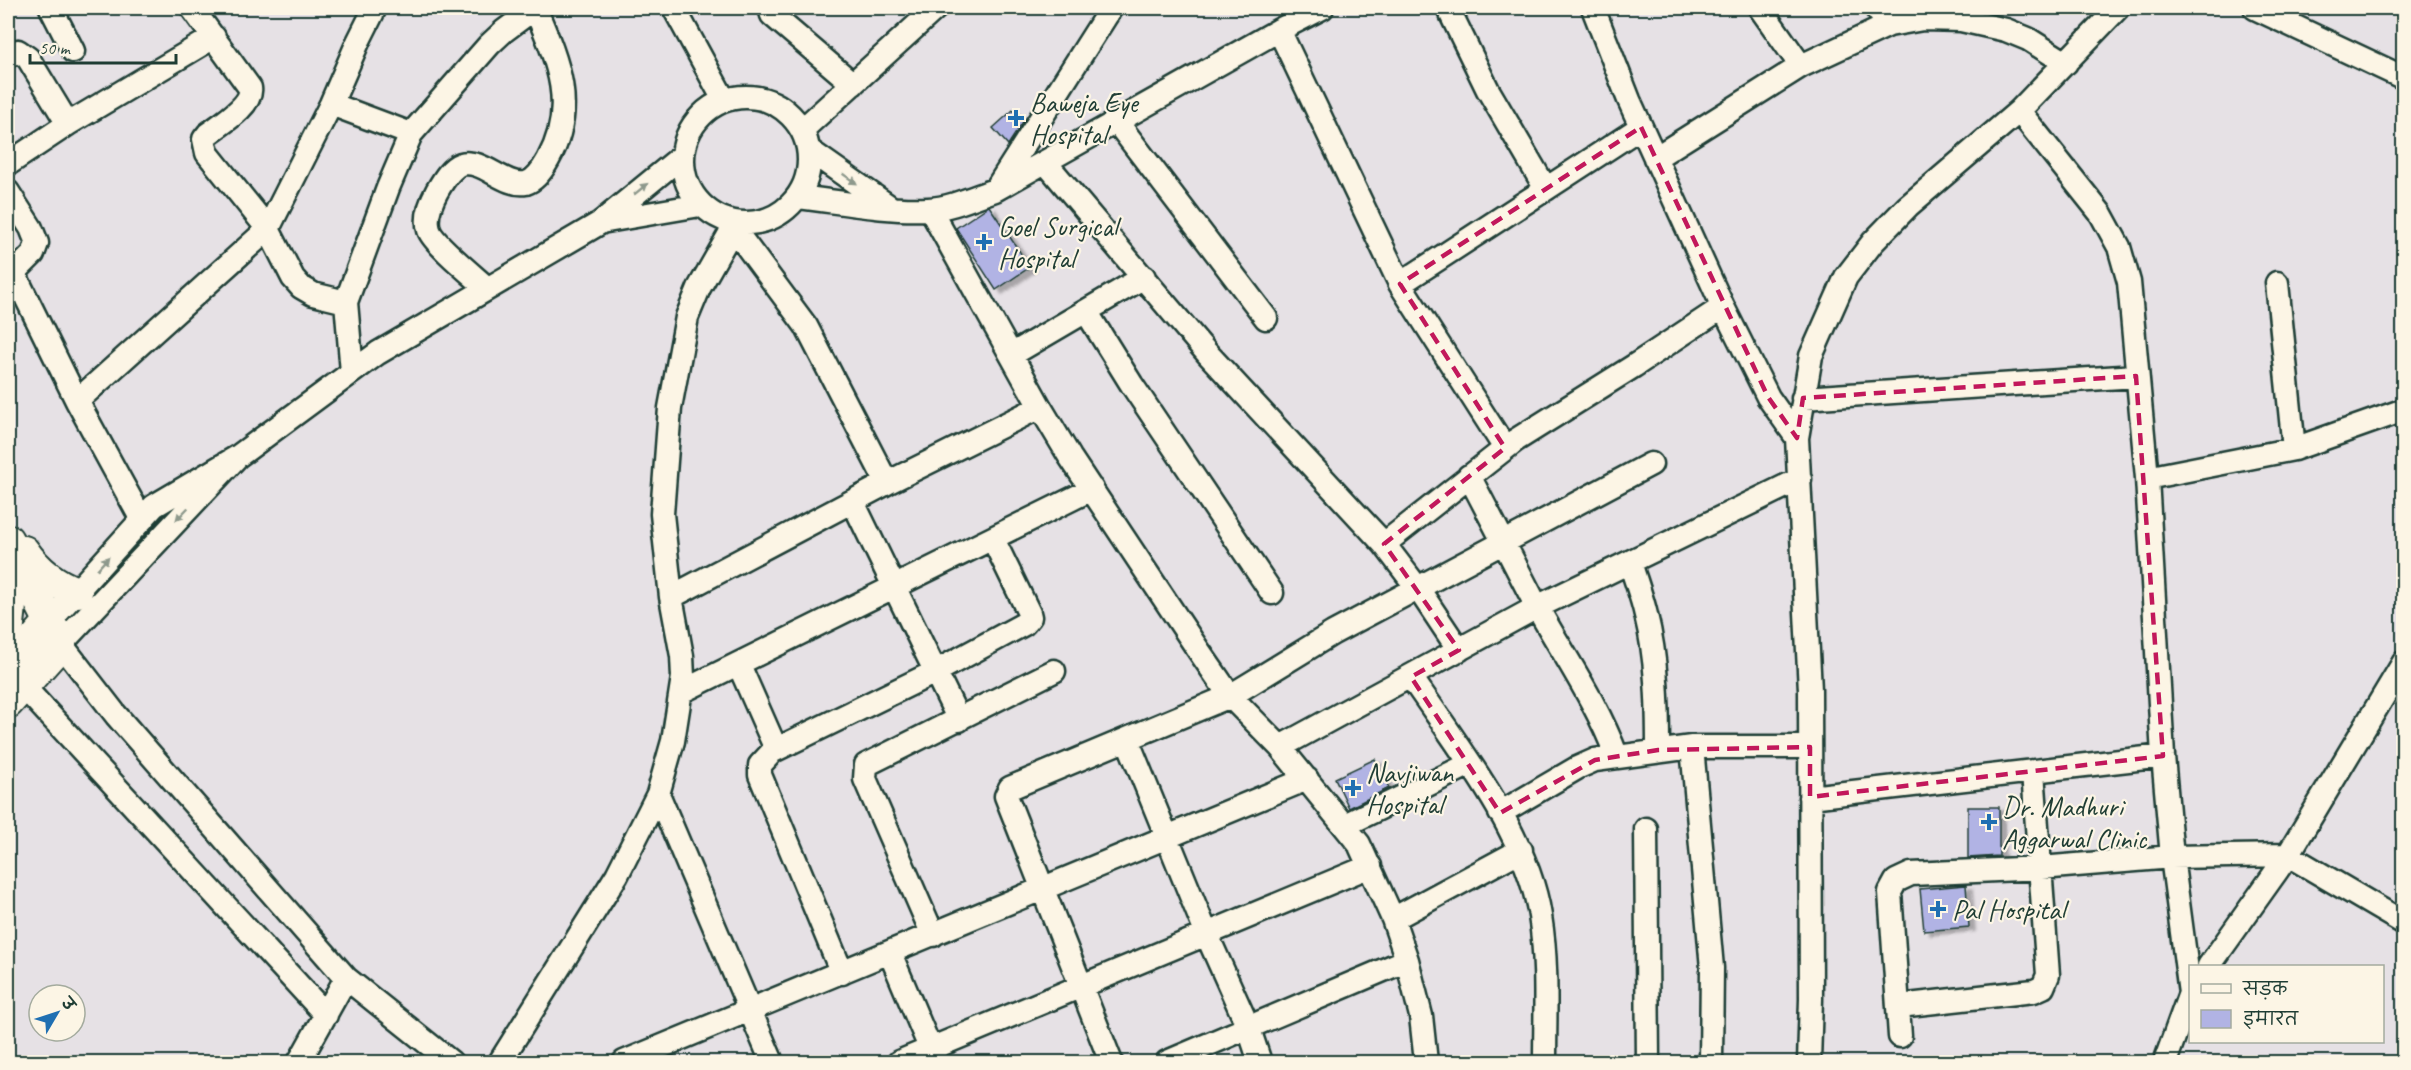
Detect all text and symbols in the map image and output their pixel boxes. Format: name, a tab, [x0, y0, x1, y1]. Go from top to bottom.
scale bar	[30, 27, 176, 65]
text: 50 m	[39, 37, 72, 59]
place label: Baweja Eye Hospital	[1030, 85, 1139, 152]
marker: Baweja Eye Hospital	[1007, 109, 1025, 127]
one-way arrow	[842, 173, 858, 184]
one-way arrow	[633, 183, 649, 196]
place label: Goel Surgical Hospital	[998, 209, 1123, 276]
marker: Goel Surgical Hospital	[975, 233, 993, 251]
one-way arrow	[175, 507, 189, 522]
one-way arrow	[96, 556, 109, 571]
place label: Navjiwan Hospital	[1366, 755, 1455, 822]
marker: Navjiwan Hospital	[1344, 779, 1362, 797]
place label: Dr. Madhuri Aggarwal Clinic	[2002, 789, 2147, 856]
marker: Dr. Madhuri Aggarwal Clinic	[1980, 813, 1998, 831]
place label: Pal Hospital	[1952, 892, 2070, 927]
marker: Pal Hospital	[1929, 900, 1947, 918]
legend	[2189, 965, 2384, 1043]
text: सड़क	[2242, 978, 2288, 1000]
north arrow	[27, 983, 87, 1043]
text: उ	[55, 992, 80, 1016]
text: इमारत	[2243, 1008, 2299, 1030]

